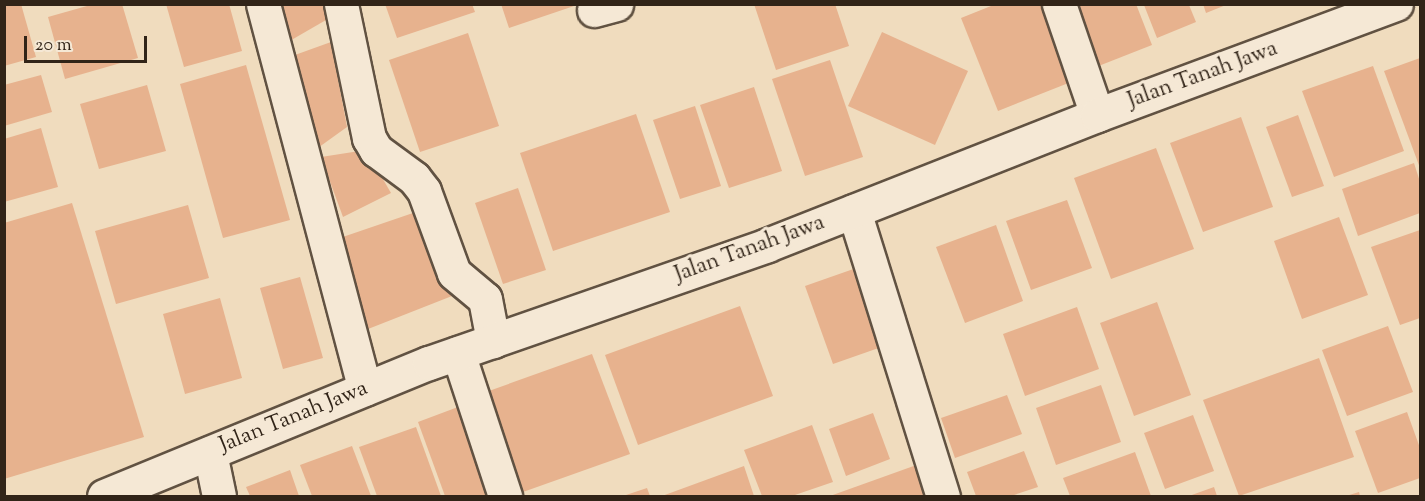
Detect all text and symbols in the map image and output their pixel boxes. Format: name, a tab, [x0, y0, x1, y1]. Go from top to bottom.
scale bar	[27, 24, 150, 62]
text: 20 m	[35, 33, 72, 59]
street label: Jalan Tanah Jawa	[1124, 37, 1282, 115]
street label: Jalan Tanah Jawa	[671, 211, 829, 289]
street label: Jalan Tanah Jawa	[216, 376, 372, 460]

